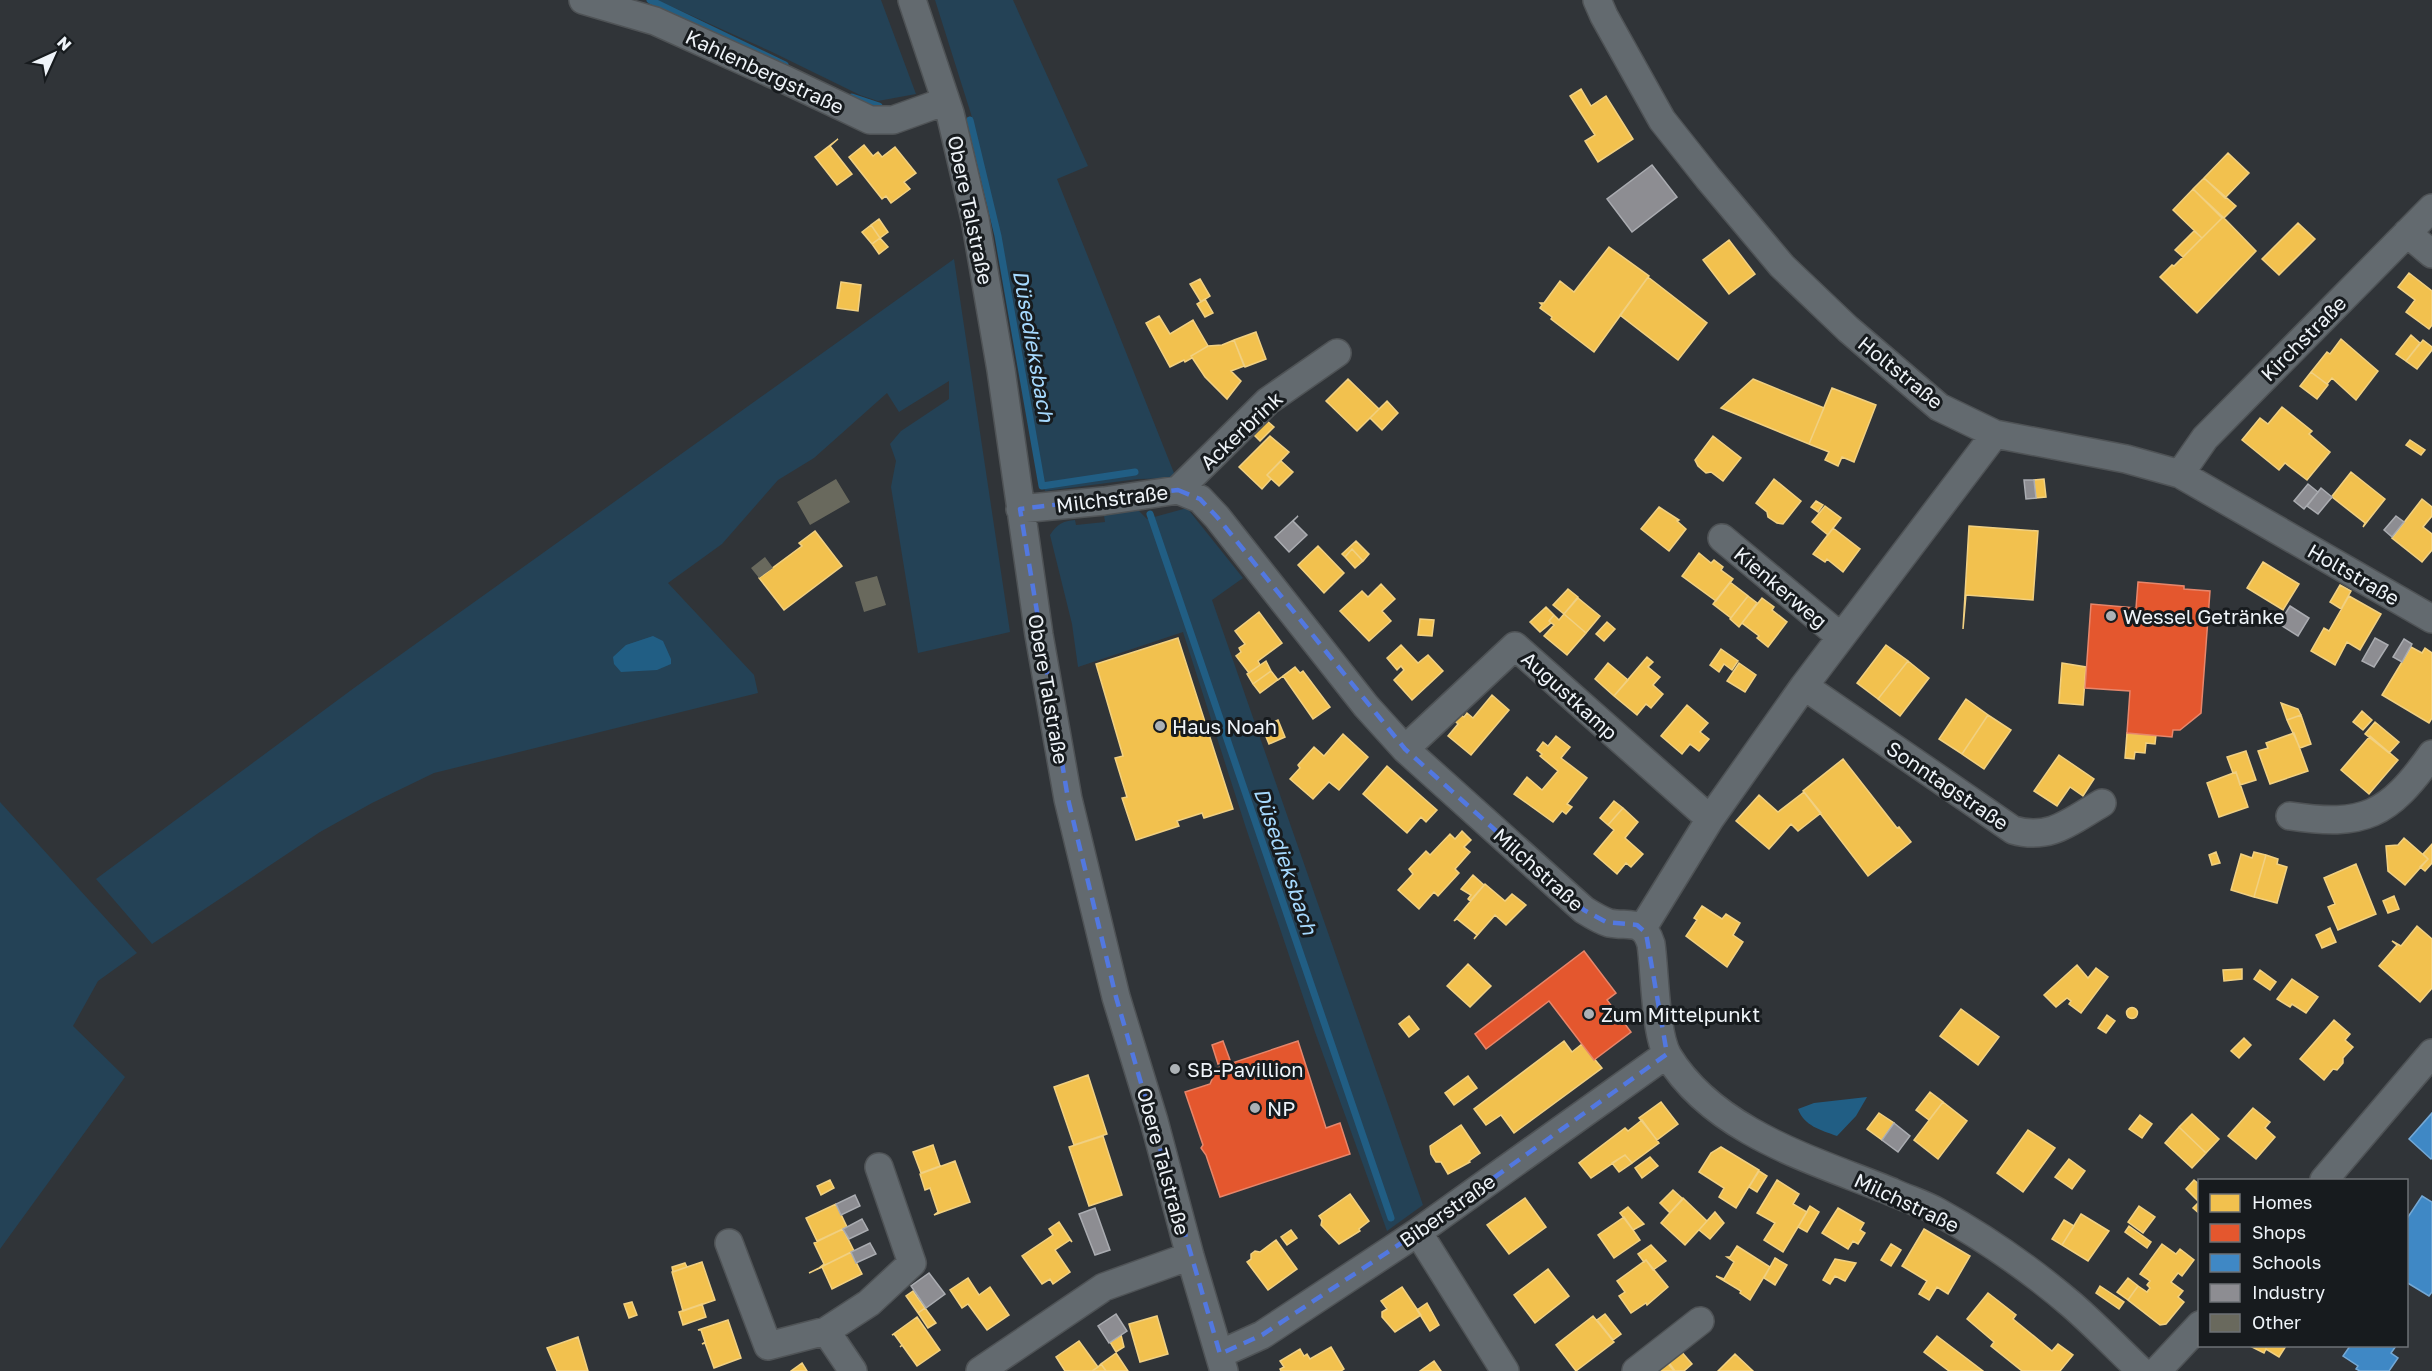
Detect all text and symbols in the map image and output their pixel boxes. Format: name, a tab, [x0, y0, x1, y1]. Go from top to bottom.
north arrow	[24, 24, 84, 84]
street label: Kahlenbergstraße	[682, 24, 848, 118]
text: N	[53, 32, 76, 55]
street label: Obere Talstraße	[943, 133, 999, 287]
water label: Düsedieksbach	[1008, 268, 1060, 425]
street label: Kirchstraße	[2255, 290, 2351, 386]
street label: Holtstraße	[1854, 331, 1948, 413]
street label: Ackerbrink	[1195, 386, 1287, 474]
street label: Milchstraße	[1055, 479, 1169, 517]
street label: Holtstraße	[2304, 538, 2404, 610]
street label: Kienkerweg	[1730, 541, 1832, 633]
place label: Wessel Getränke	[2123, 604, 2285, 628]
marker: Wessel Getränke	[2104, 609, 2118, 623]
street label: Obere Talstraße	[1024, 612, 1074, 766]
street label: Augustkamp	[1517, 646, 1623, 744]
place label: Haus Noah	[1172, 714, 1277, 738]
marker: Haus Noah	[1153, 719, 1167, 733]
street label: Sonntagstraße	[1883, 735, 2013, 835]
water label: Düsedieksbach	[1249, 784, 1324, 939]
street label: Milchstraße	[1489, 822, 1589, 916]
place label: Zum Mittelpunkt	[1601, 1002, 1760, 1026]
marker: Zum Mittelpunkt	[1582, 1007, 1596, 1021]
place label: SB-Pavillion	[1187, 1057, 1304, 1081]
marker: SB-Pavillion	[1168, 1062, 1182, 1076]
street label: Obere Talstraße	[1133, 1085, 1195, 1237]
place label: NP	[1267, 1096, 1295, 1120]
marker: NP	[1248, 1101, 1262, 1115]
street label: Milchstraße	[1851, 1167, 1963, 1237]
street label: Biberstraße	[1395, 1168, 1499, 1252]
legend	[2198, 1179, 2408, 1347]
text: Homes	[2252, 1191, 2312, 1213]
text: Shops	[2252, 1221, 2306, 1243]
text: Schools	[2252, 1251, 2321, 1273]
text: Industry	[2252, 1281, 2325, 1303]
text: Other	[2252, 1311, 2301, 1333]

